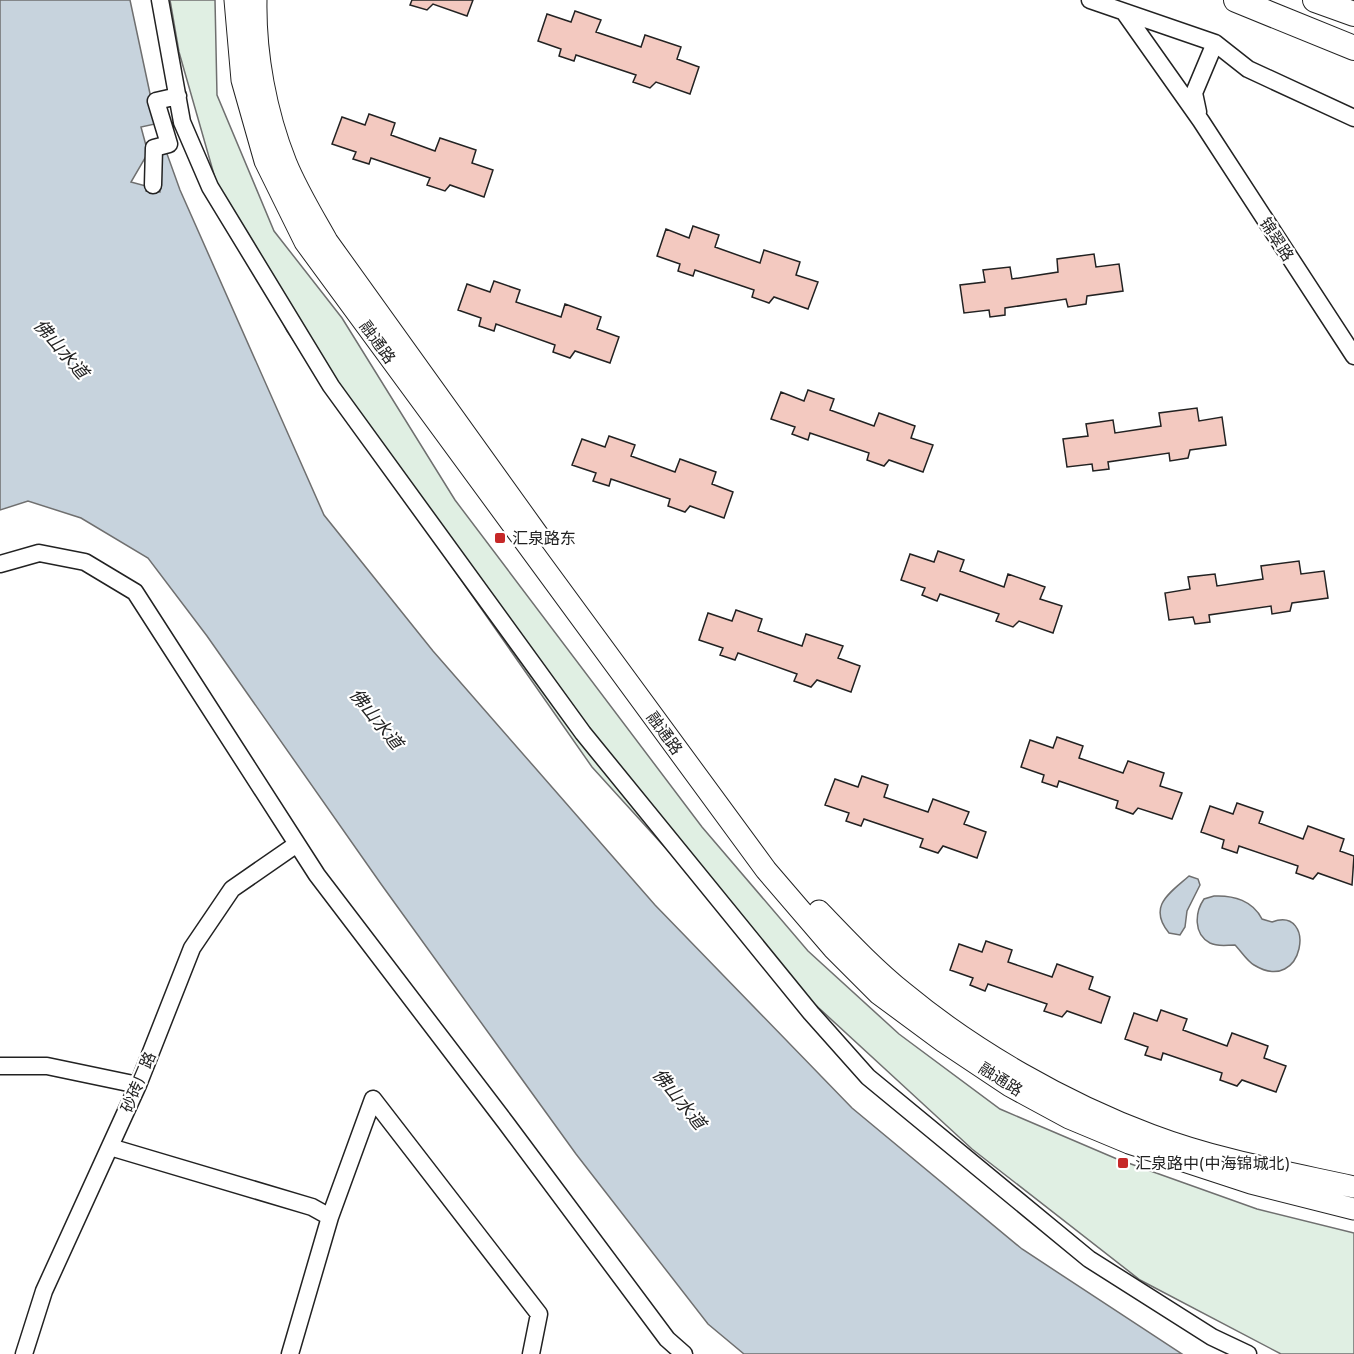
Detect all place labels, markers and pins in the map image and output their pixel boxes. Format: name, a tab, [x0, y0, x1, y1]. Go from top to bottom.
place label: 汇泉路东	[512, 530, 576, 550]
marker: 汇泉路东	[493, 531, 507, 545]
place label: 汇泉路中(中海锦城北)	[1135, 1155, 1290, 1175]
marker: 汇泉路中(中海锦城北)	[1116, 1156, 1130, 1170]

